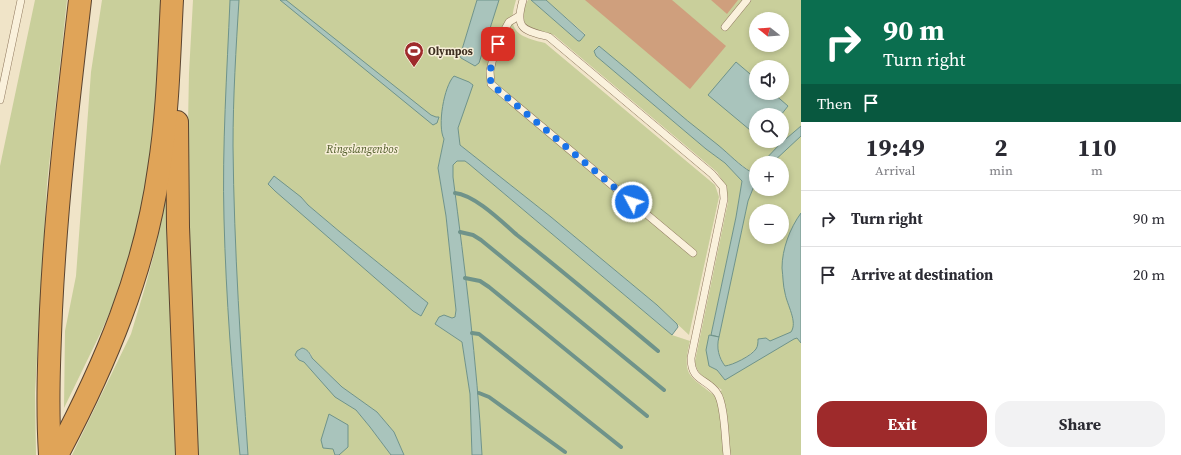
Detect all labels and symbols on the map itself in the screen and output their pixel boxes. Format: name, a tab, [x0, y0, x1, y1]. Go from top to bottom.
north arrow	[749, 12, 789, 52]
pin	[481, 27, 515, 61]
sports icon: Olympos	[403, 40, 425, 68]
place label: Olympos	[428, 44, 473, 59]
park label: Ringslangenbos	[325, 142, 398, 157]
position arrow	[611, 181, 653, 223]

